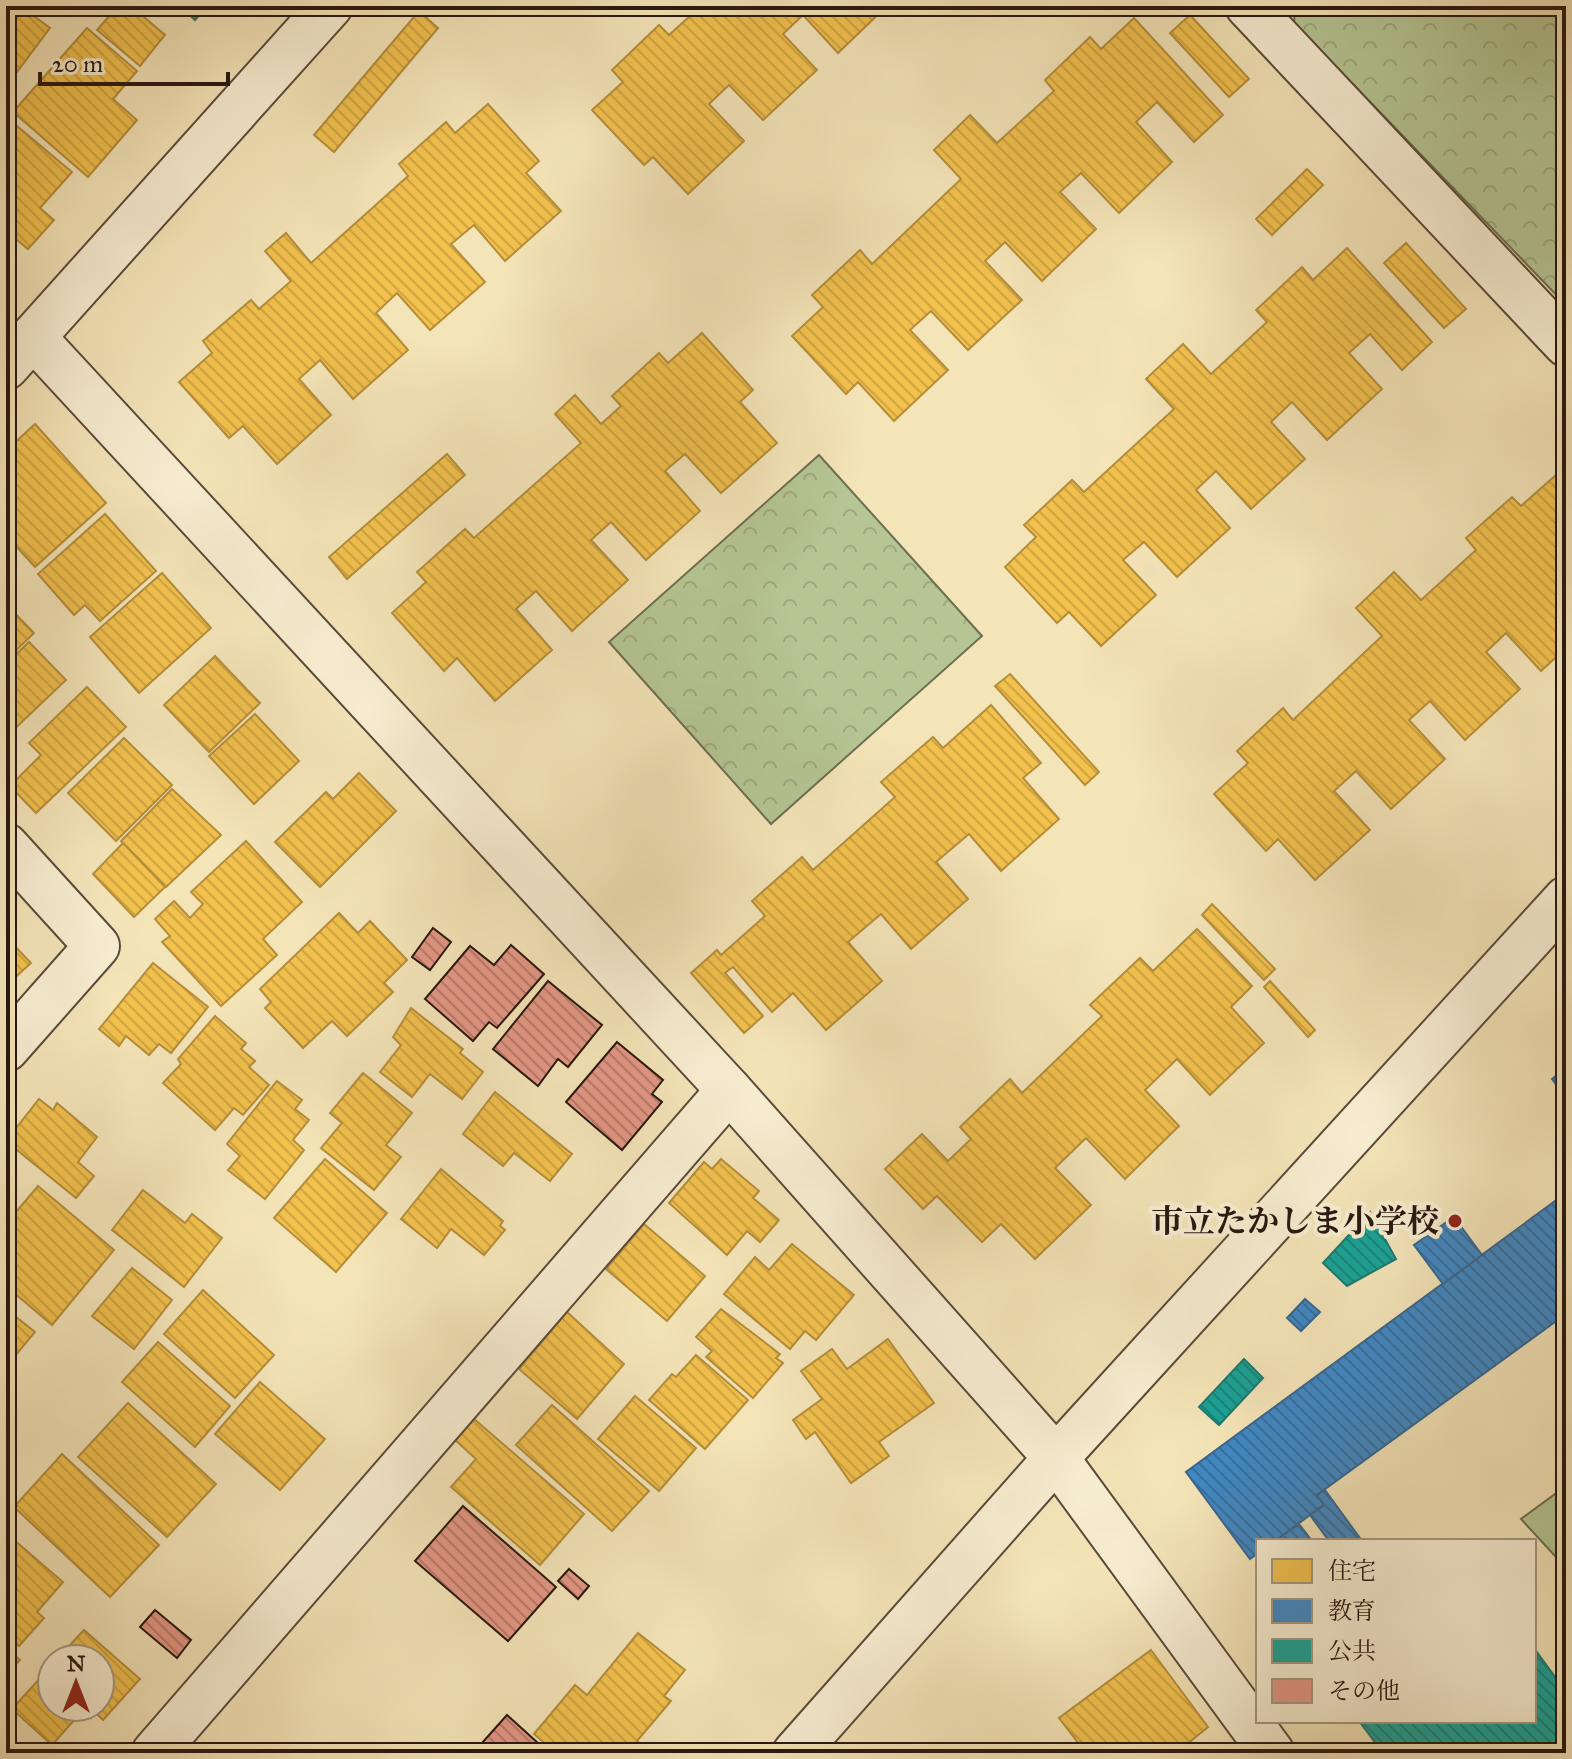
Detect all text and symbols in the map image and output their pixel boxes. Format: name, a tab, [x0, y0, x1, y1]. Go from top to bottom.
scale bar	[40, 36, 228, 86]
text: 20 m	[52, 49, 103, 79]
place label: 市立たかしま小学校	[1151, 1202, 1439, 1241]
marker: 市立たかしま小学校	[1446, 1212, 1464, 1230]
legend	[1256, 1539, 1536, 1723]
text: 住宅	[1328, 1556, 1376, 1586]
text: 教育	[1328, 1596, 1376, 1626]
text: 公共	[1328, 1636, 1376, 1666]
north arrow	[36, 1643, 116, 1723]
text: N	[67, 1650, 86, 1677]
text: その他	[1328, 1676, 1400, 1706]

